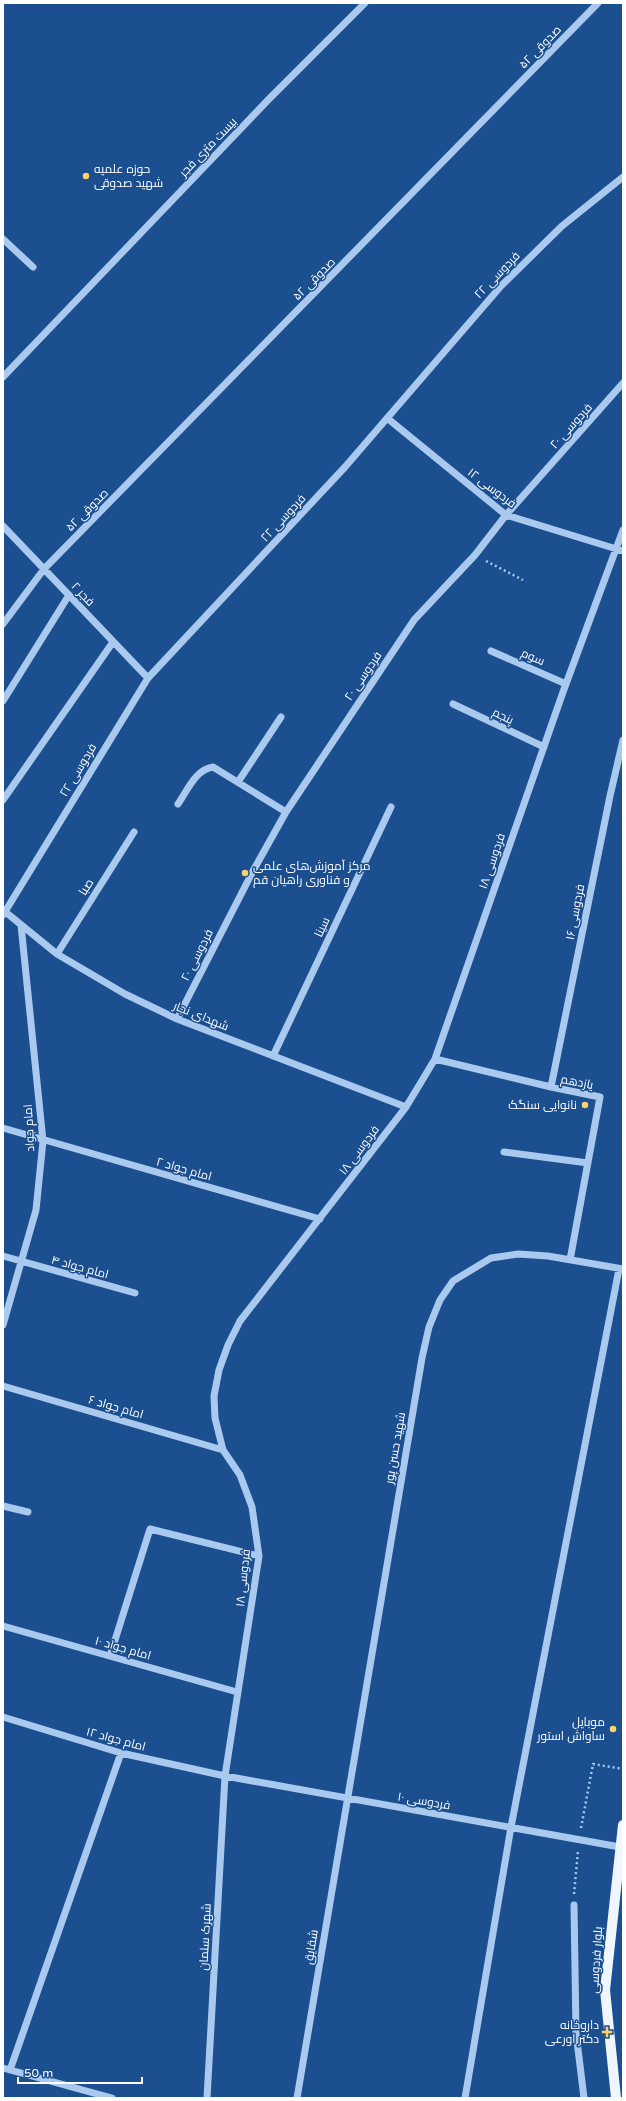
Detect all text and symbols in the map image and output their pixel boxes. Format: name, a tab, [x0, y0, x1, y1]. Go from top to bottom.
street label: صدوقی ۵۲	[516, 23, 564, 71]
street label: بیست متری فجر	[176, 115, 240, 180]
place label: حوزه علمیه شهید صدوقی	[94, 162, 163, 190]
marker: حوزه علمیه شهید صدوقی	[81, 171, 91, 181]
street label: فردوسی ۲۲	[471, 249, 523, 301]
street label: صدوقی ۵۲	[290, 255, 338, 303]
street label: فردوسی ۲۰	[547, 400, 595, 452]
street label: فردوسی ۱۲	[465, 465, 519, 511]
street label: صدوقی ۵۲	[63, 486, 111, 534]
street label: فردوسی ۲۲	[258, 491, 308, 545]
street label: فجر ۲	[68, 579, 98, 609]
street label: سوم	[519, 646, 547, 669]
street label: فردوسی ۲۰	[341, 649, 385, 703]
street label: پنجم	[489, 705, 517, 729]
street label: فردوسی ۲۲	[57, 741, 99, 799]
street label: فردوسی ۱۸	[476, 831, 508, 891]
place label: مرکز آموزش‌های علمی و فناوری راهیان قم	[253, 859, 371, 888]
marker: مرکز آموزش‌های علمی و فناوری راهیان قم	[240, 868, 250, 878]
street label: صبا	[76, 876, 96, 898]
street label: فردوسی ۱۶	[563, 883, 587, 941]
street label: سینا	[311, 915, 333, 939]
street label: فردوسی ۲۰	[178, 927, 216, 983]
street label: شهدای نجار	[170, 998, 231, 1033]
street label: یازدهم	[559, 1072, 595, 1093]
place label: نانوایی سنگک	[508, 1098, 577, 1112]
marker: نانوایی سنگک	[580, 1100, 590, 1110]
street label: امام جواد	[21, 1104, 38, 1152]
street label: فردوسی ۱۸	[336, 1123, 382, 1177]
street label: امام جواد ۲	[154, 1154, 213, 1185]
street label: امام جواد ۴	[50, 1253, 110, 1282]
street label: امام جواد ۶	[87, 1392, 145, 1422]
street label: شهید حسن پور	[382, 1411, 410, 1486]
street label: فردوسی ۱۸	[233, 1548, 253, 1608]
street label: امام جواد ۱۰	[93, 1633, 153, 1664]
place label: موبایل ساواش استور	[536, 1715, 605, 1743]
street label: امام جواد ۱۲	[85, 1724, 147, 1755]
marker: موبایل ساواش استور	[608, 1724, 618, 1734]
street label: فردوسی ۱۰	[396, 1789, 452, 1813]
street label: شهرک سلمان	[196, 1903, 214, 1971]
street label: بلوار فردوسی	[587, 1926, 605, 1994]
street label: شقایق	[301, 1929, 321, 1965]
place label: داروخانه دکتر اورعی	[545, 2018, 599, 2046]
marker: داروخانه دکتر اورعی	[602, 2027, 612, 2037]
scale bar	[18, 2059, 142, 2085]
text: 50 m	[24, 2066, 53, 2080]

